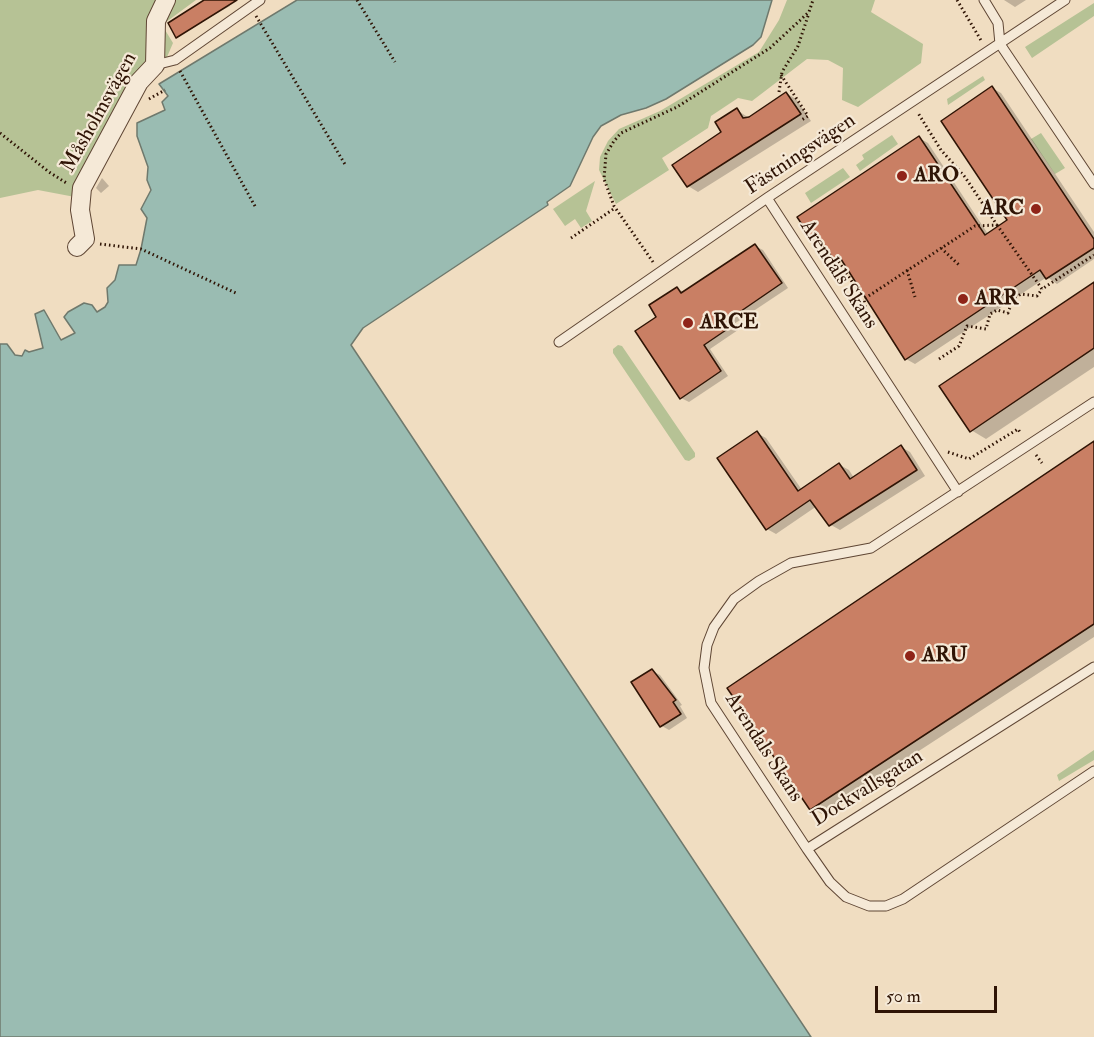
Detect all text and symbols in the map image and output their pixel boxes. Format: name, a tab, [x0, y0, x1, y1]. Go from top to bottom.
street label: Måsholmsvägen	[57, 49, 143, 177]
street label: Fästningsvägen	[741, 109, 861, 201]
place label: ARO	[914, 163, 959, 189]
marker: ARO	[895, 169, 909, 183]
place label: ARC	[981, 196, 1024, 222]
marker: ARC	[1029, 202, 1043, 216]
street label: Arendals Skans	[793, 216, 883, 334]
place label: ARR	[975, 286, 1018, 312]
marker: ARR	[956, 292, 970, 306]
place label: ARCE	[700, 310, 758, 336]
marker: ARCE	[681, 316, 695, 330]
place label: ARU	[922, 643, 967, 669]
marker: ARU	[903, 649, 917, 663]
street label: Arendals Skans	[718, 689, 808, 807]
street label: Dockvallsgatan	[808, 745, 928, 833]
scale bar	[878, 974, 1000, 1012]
text: 50 m	[886, 985, 921, 1008]

